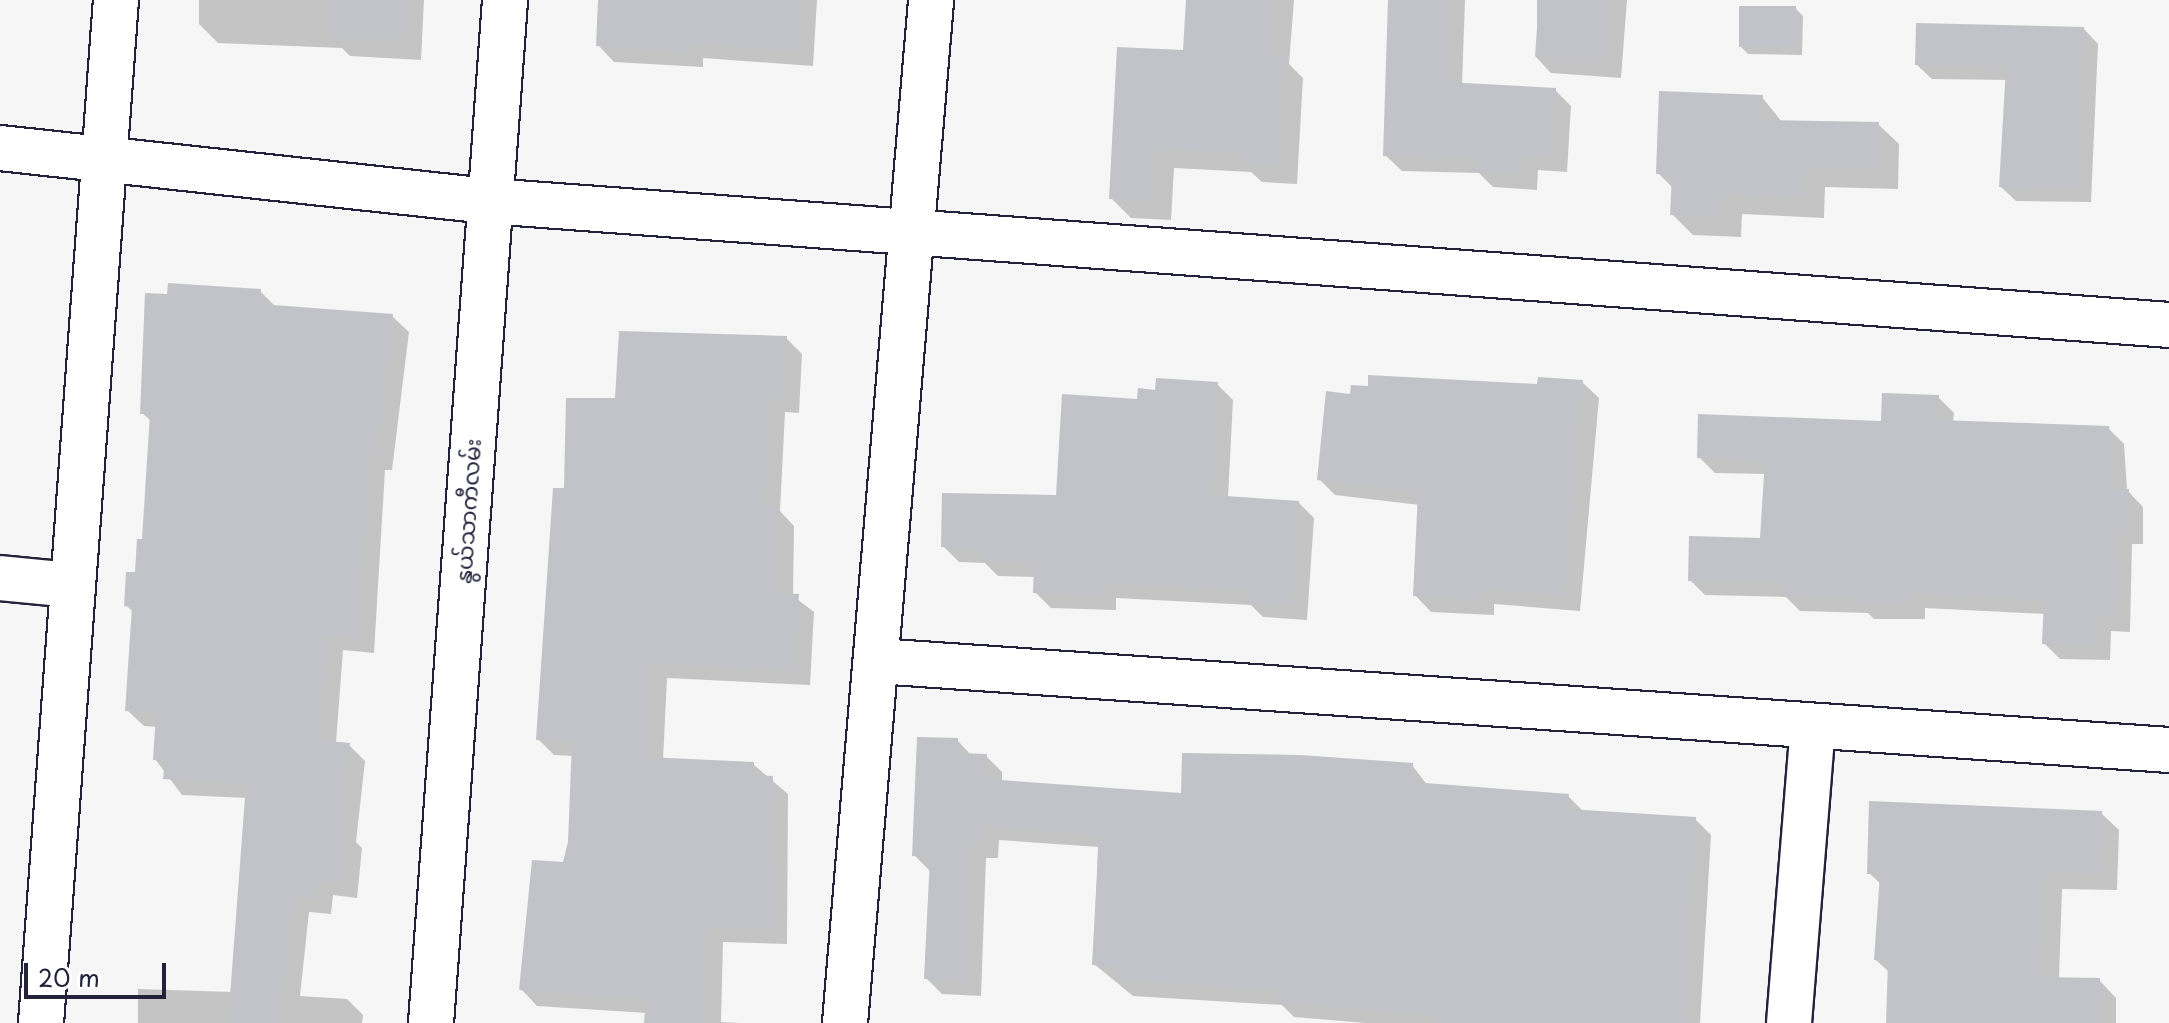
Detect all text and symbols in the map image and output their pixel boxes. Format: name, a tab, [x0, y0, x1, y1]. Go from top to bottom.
street label: နွယ်သာကီလမ်း	[449, 438, 485, 584]
scale bar	[28, 947, 170, 997]
text: 20 m	[38, 959, 100, 995]

